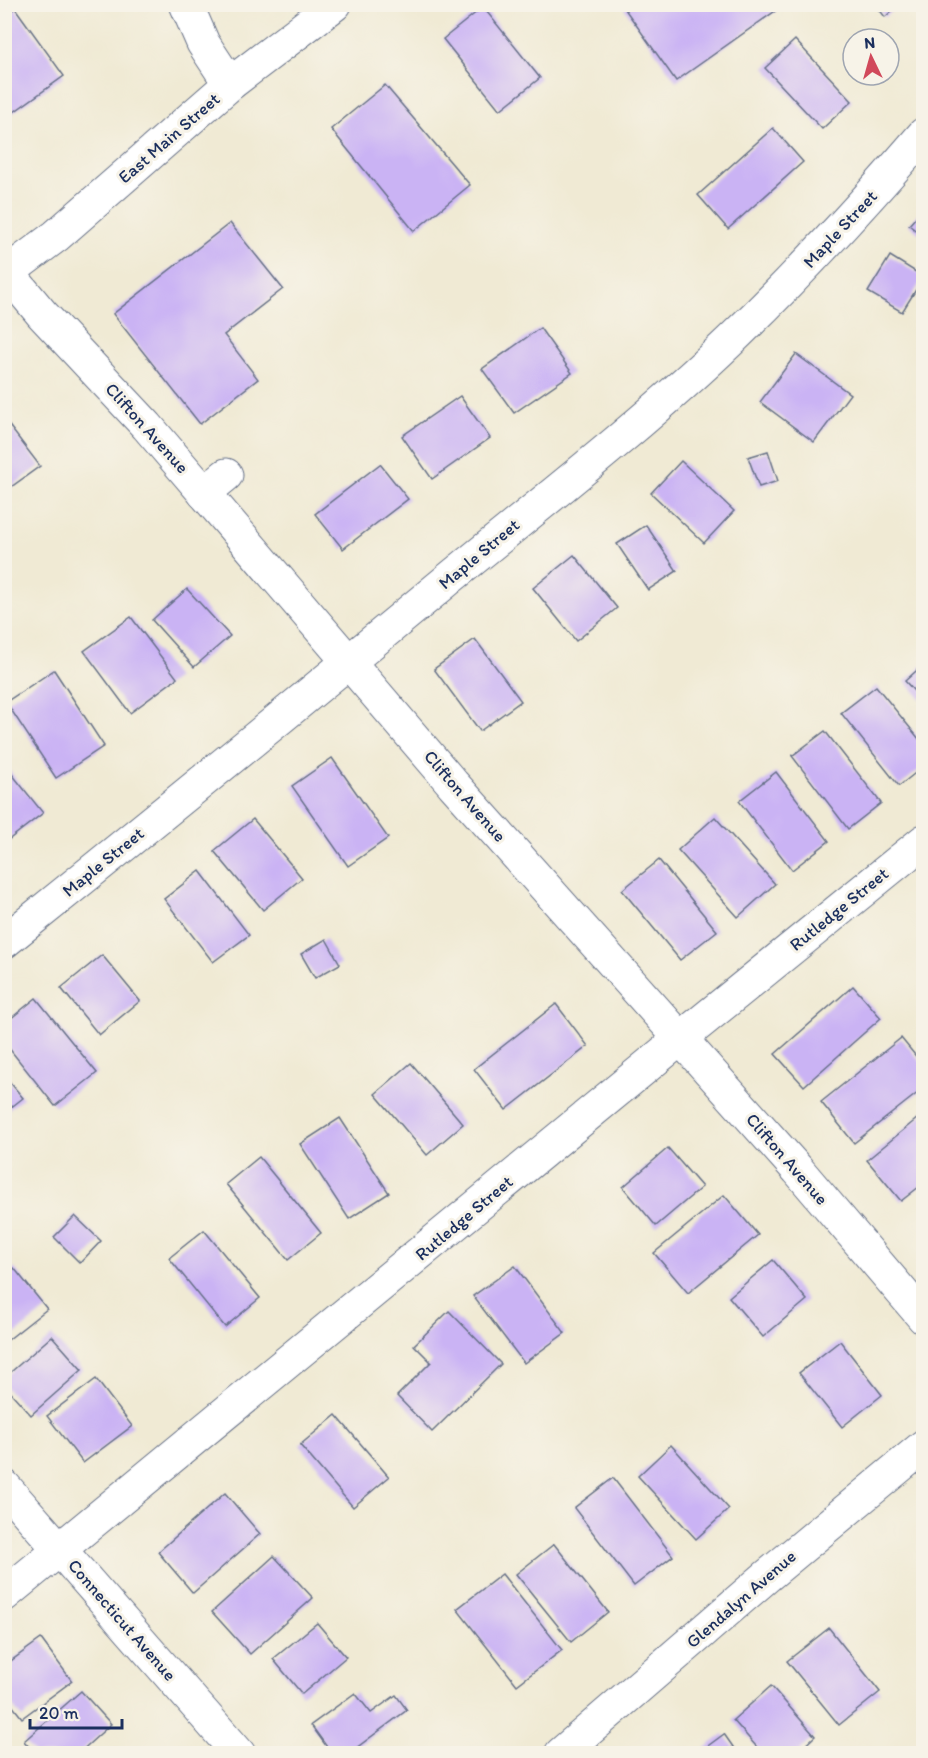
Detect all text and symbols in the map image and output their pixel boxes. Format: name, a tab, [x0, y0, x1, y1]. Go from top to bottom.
north arrow	[841, 27, 901, 87]
text: N	[864, 33, 876, 52]
street label: East Main Street	[114, 88, 225, 188]
street label: Maple Street	[798, 185, 882, 273]
street label: Clifton Avenue	[101, 378, 193, 478]
street label: Maple Street	[434, 514, 524, 594]
street label: Clifton Avenue	[419, 746, 511, 846]
street label: Maple Street	[58, 822, 149, 902]
street label: Rutledge Street	[785, 862, 893, 956]
street label: Clifton Avenue	[741, 1109, 833, 1209]
street label: Rutledge Street	[411, 1171, 518, 1265]
street label: Glendalyn Avenue	[682, 1545, 800, 1653]
street label: Connecticut Avenue	[63, 1555, 181, 1685]
scale bar	[30, 1692, 122, 1730]
text: 20 m	[39, 1702, 79, 1724]

